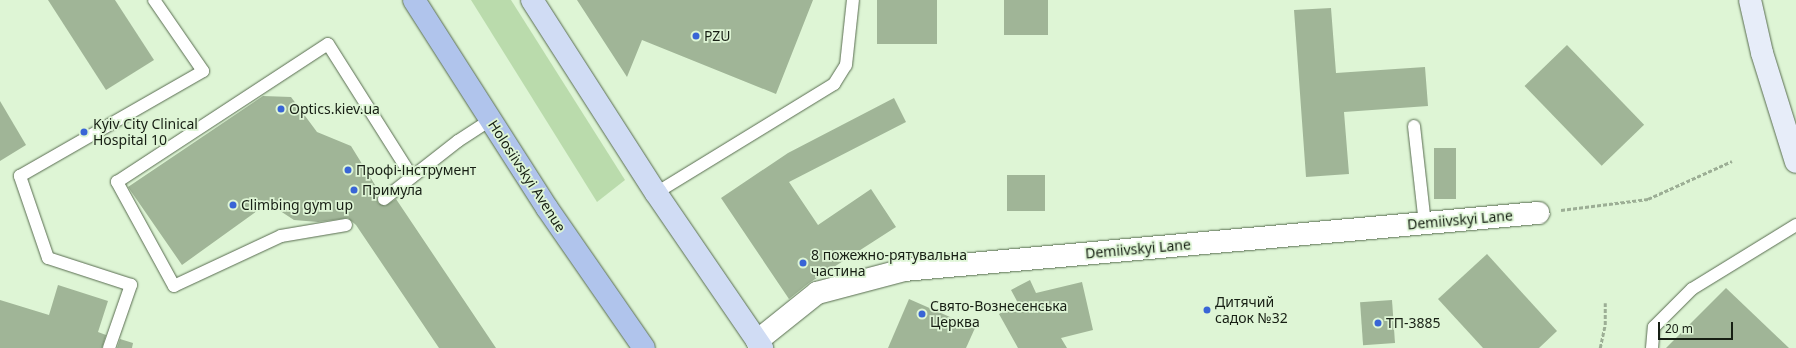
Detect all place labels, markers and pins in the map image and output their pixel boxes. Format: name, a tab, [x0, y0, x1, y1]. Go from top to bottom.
place label: PZU	[704, 28, 731, 44]
marker: PZU	[691, 31, 701, 41]
place label: Optics.kiev.ua	[289, 101, 380, 117]
marker: Optics.kiev.ua	[276, 104, 286, 114]
place label: Kyiv City Clinical Hospital 10	[93, 116, 198, 148]
marker: Kyiv City Clinical Hospital 10	[78, 126, 90, 138]
place label: Профі-Інструмент	[356, 162, 476, 178]
marker: Профі-Інструмент	[343, 165, 353, 175]
place label: Примула	[362, 182, 423, 198]
marker: Примула	[349, 185, 359, 195]
place label: Climbing gym up	[241, 197, 353, 213]
marker: Climbing gym up	[228, 200, 238, 210]
place label: 8 пожежно-рятувальна частина	[811, 247, 967, 280]
marker: 8 пожежно-рятувальна частина	[798, 258, 808, 268]
place label: Дитячий садок №32	[1215, 294, 1288, 326]
place label: Свято-Вознесенська Церква	[930, 298, 1067, 330]
marker: Дитячий садок №32	[1202, 305, 1212, 315]
marker: Свято-Вознесенська Церква	[917, 309, 927, 319]
place label: ТП-3885	[1386, 315, 1441, 331]
marker: ТП-3885	[1373, 318, 1383, 328]

